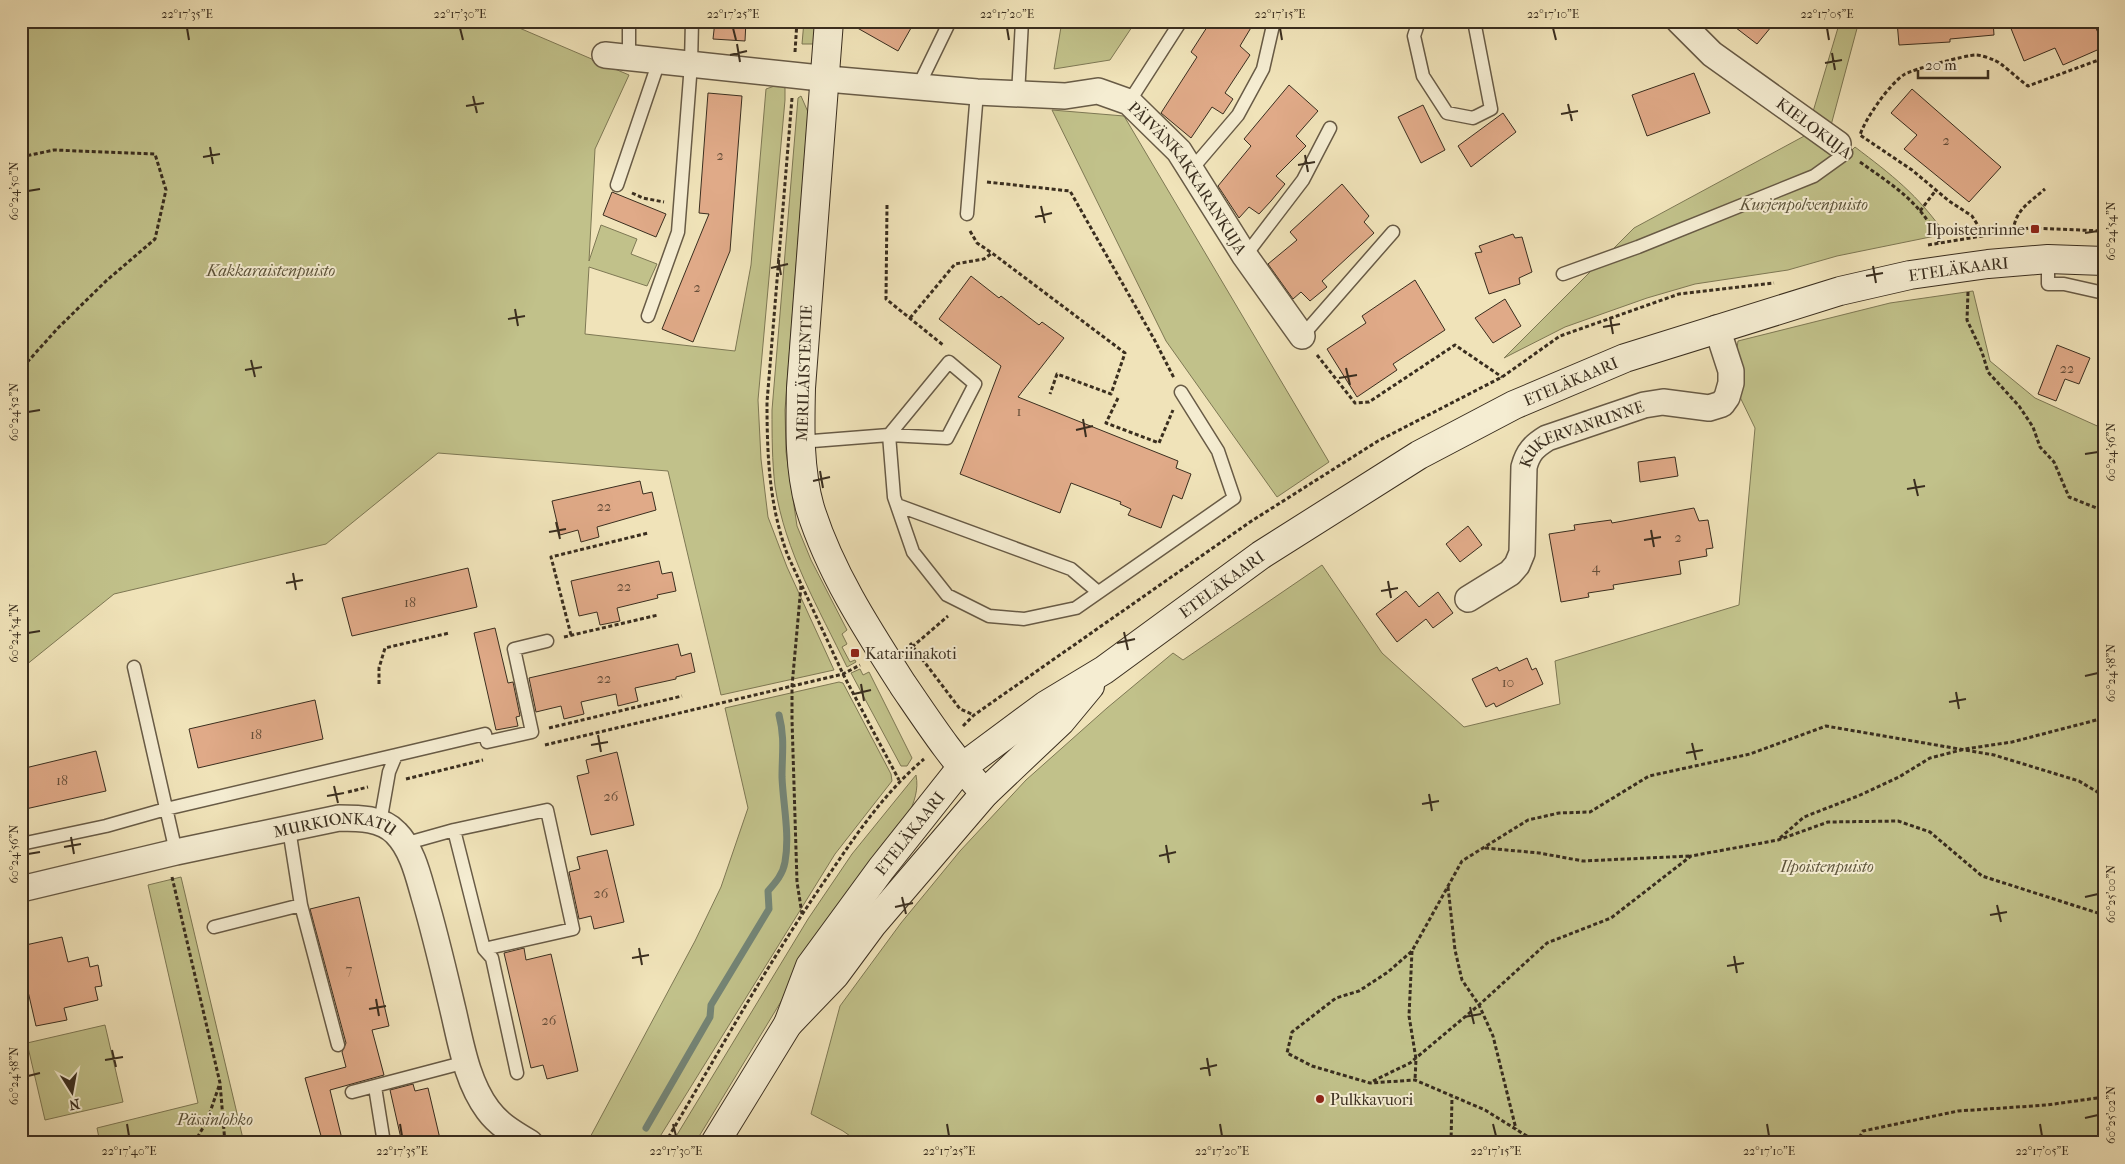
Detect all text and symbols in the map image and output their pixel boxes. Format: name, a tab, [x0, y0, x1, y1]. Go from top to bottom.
text: 22°17'35"E	[161, 7, 213, 21]
text: 22°17'30"E	[434, 7, 486, 21]
text: 22°17'25"E	[707, 7, 759, 21]
text: 22°17'20"E	[980, 7, 1034, 21]
text: 22°17'15"E	[1255, 7, 1305, 21]
text: 22°17'10"E	[1527, 7, 1579, 21]
text: 22°17'05"E	[1800, 7, 1854, 21]
scale bar	[1918, 48, 1988, 80]
text: 20 m	[1925, 56, 1957, 74]
street label: KIELOKUJA	[1773, 93, 1856, 163]
street label: PÄIVÄNKAKKARANKUJA	[1125, 97, 1251, 259]
house number: 2	[1942, 132, 1950, 149]
house number: 2	[716, 147, 724, 164]
text: 60°24'50"N	[7, 162, 21, 220]
park label: Kurjenpolvenpuisto	[1739, 195, 1868, 214]
text: 60°24'54"N	[2104, 201, 2118, 261]
place label: Ilpoistenrinne	[1926, 220, 2025, 239]
marker: Ilpoistenrinne	[2029, 223, 2041, 235]
street label: ETELÄKAARI	[1907, 253, 2009, 285]
park label: Kakkaraistenpuisto	[206, 261, 335, 280]
house number: 2	[693, 279, 701, 296]
street label: MERILÄISTENTIE	[792, 304, 816, 442]
street label: ETELÄKAARI	[1520, 353, 1621, 409]
house number: 22	[2060, 360, 2074, 377]
text: 60°24'52"N	[7, 383, 21, 441]
street label: KUKERVANRINNE	[1515, 396, 1646, 470]
house number: 1	[1017, 403, 1022, 420]
text: 60°24'56"N	[2104, 423, 2118, 481]
house number: 22	[597, 498, 611, 515]
house number: 2	[1674, 529, 1682, 546]
street label: ETELÄKAARI	[1175, 547, 1268, 622]
house number: 4	[1592, 559, 1601, 576]
house number: 22	[617, 578, 631, 595]
house number: 18	[404, 594, 416, 611]
text: 60°24'54"N	[7, 603, 21, 663]
place label: Katariinakoti	[865, 644, 957, 663]
text: 60°24'58"N	[2104, 644, 2118, 702]
marker: Katariinakoti	[849, 647, 861, 659]
house number: 22	[597, 670, 611, 687]
house number: 10	[1502, 674, 1514, 691]
house number: 18	[250, 726, 262, 743]
house number: 18	[56, 772, 68, 789]
house number: 26	[604, 788, 619, 805]
street label: ETELÄKAARI	[871, 788, 948, 879]
street label: MURKIONKATU	[272, 808, 401, 841]
text: 60°24'56"N	[7, 825, 21, 883]
park label: Ilpoistenpuisto	[1779, 857, 1874, 876]
text: 60°25'00"N	[2104, 865, 2118, 923]
house number: 26	[594, 885, 609, 902]
house number: 7	[346, 961, 353, 978]
house number: 26	[542, 1012, 557, 1029]
text: 60°24'58"N	[7, 1047, 21, 1105]
north arrow	[48, 1066, 98, 1116]
text: 60°25'02"N	[2104, 1086, 2118, 1144]
place label: Pulkkavuori	[1330, 1090, 1413, 1109]
marker: Pulkkavuori	[1314, 1093, 1326, 1105]
text: N	[67, 1095, 81, 1114]
park label: Pässinlohko	[176, 1110, 253, 1129]
text: 22°17'40"E	[101, 1144, 157, 1158]
text: 22°17'35"E	[376, 1144, 428, 1158]
text: 22°17'30"E	[650, 1144, 702, 1158]
text: 22°17'25"E	[923, 1144, 975, 1158]
text: 22°17'20"E	[1195, 1144, 1249, 1158]
text: 22°17'15"E	[1471, 1144, 1521, 1158]
text: 22°17'10"E	[1743, 1144, 1795, 1158]
text: 22°17'05"E	[2015, 1144, 2069, 1158]

